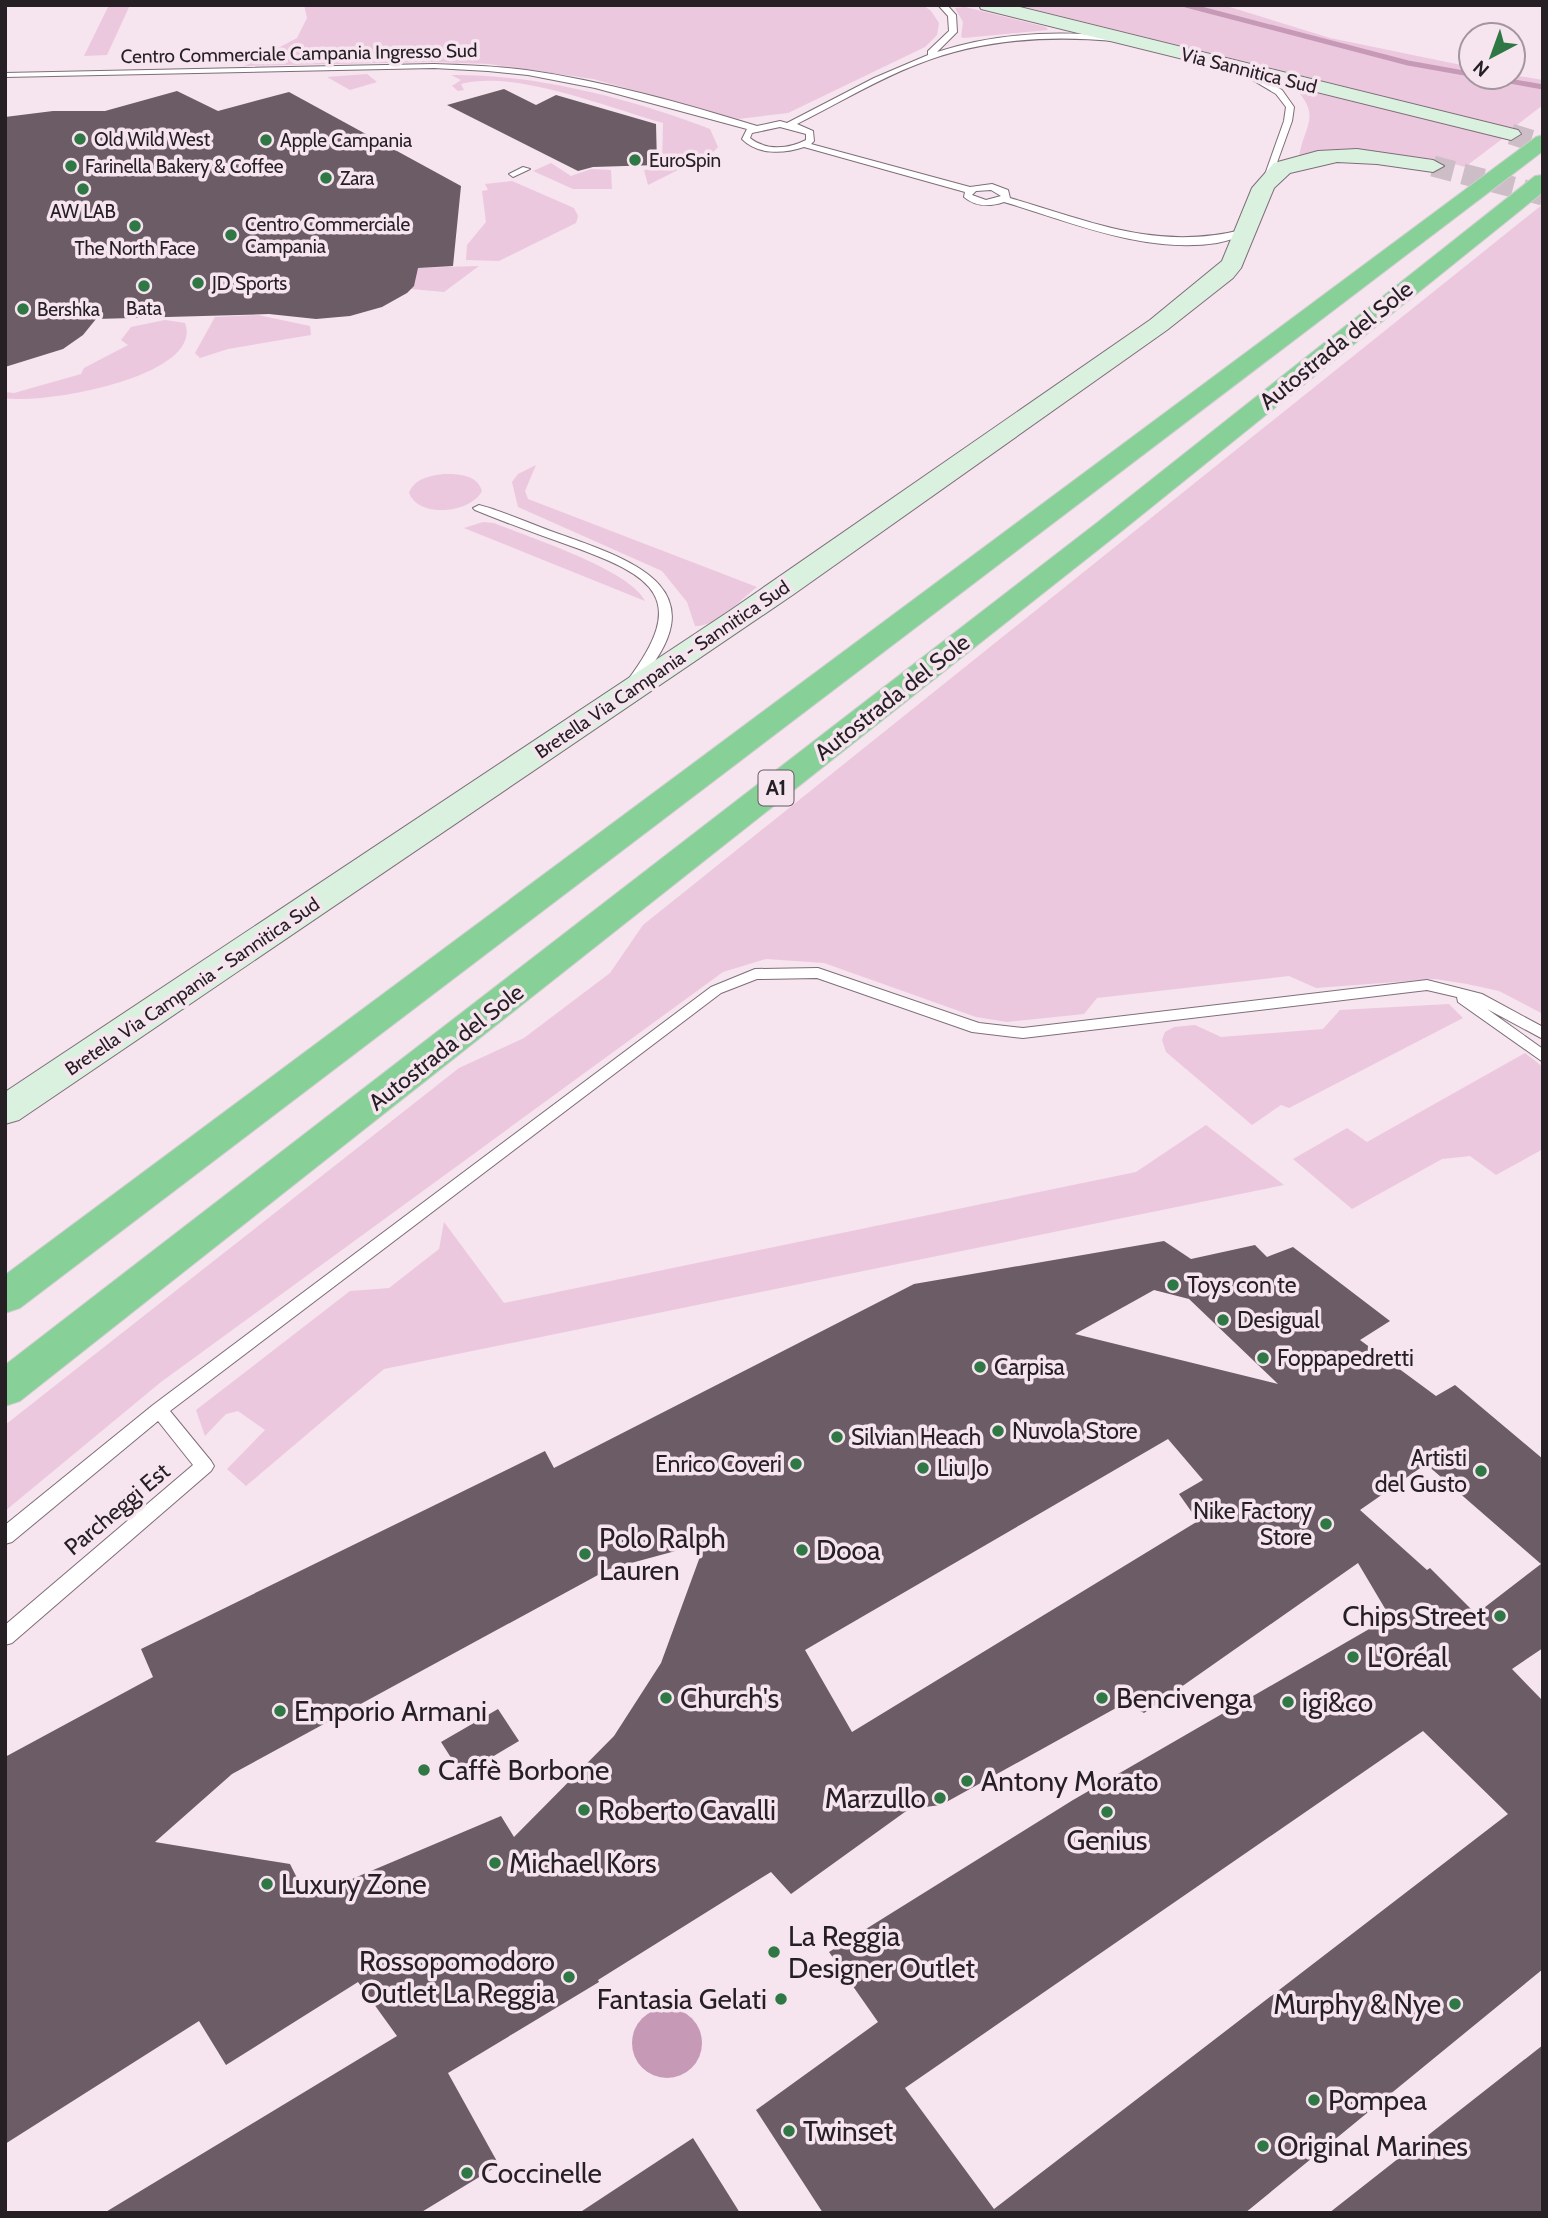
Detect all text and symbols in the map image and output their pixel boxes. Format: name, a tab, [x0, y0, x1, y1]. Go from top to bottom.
north arrow	[1457, 21, 1527, 91]
street label: Centro Commerciale Campania Ingresso Sud	[120, 39, 478, 68]
street label: Via Sannitica Sud	[1179, 42, 1319, 98]
text: N	[1469, 55, 1494, 82]
place label: Old Wild West	[94, 128, 211, 151]
place label: Apple Campania	[280, 129, 412, 152]
marker: Old Wild West	[72, 131, 88, 147]
marker: Apple Campania	[258, 132, 274, 148]
place label: EuroSpin	[649, 149, 721, 172]
marker: EuroSpin	[627, 152, 643, 168]
place label: Farinella Bakery & Coffee	[85, 155, 284, 178]
marker: Farinella Bakery & Coffee	[63, 158, 79, 174]
place label: Zara	[340, 167, 374, 190]
marker: Zara	[318, 170, 334, 186]
marker: AW LAB	[75, 181, 91, 197]
place label: AW LAB	[50, 200, 116, 223]
place label: Centro Commerciale Campania	[245, 213, 410, 258]
marker: The North Face	[127, 218, 143, 234]
marker: Centro Commerciale Campania	[223, 227, 239, 243]
place label: The North Face	[74, 237, 196, 260]
place label: JD Sports	[211, 272, 287, 295]
marker: JD Sports	[190, 275, 206, 291]
street label: Autostrada del Sole	[1254, 275, 1418, 415]
marker: Bata	[136, 278, 152, 294]
place label: Bata	[126, 297, 162, 320]
place label: Bershka	[37, 298, 100, 321]
marker: Bershka	[15, 301, 31, 317]
street label: Bretella Via Campania - Sannitica Sud	[531, 575, 794, 763]
street label: Autostrada del Sole	[809, 628, 975, 766]
road number: A1	[758, 770, 794, 806]
street label: Bretella Via Campania - Sannitica Sud	[61, 892, 324, 1080]
street label: Autostrada del Sole	[363, 978, 529, 1116]
place label: Toys con te	[1187, 1271, 1297, 1299]
marker: Toys con te	[1165, 1277, 1181, 1293]
place label: Desigual	[1237, 1306, 1320, 1334]
marker: Desigual	[1215, 1312, 1231, 1328]
place label: Foppapedretti	[1277, 1344, 1414, 1372]
marker: Foppapedretti	[1255, 1350, 1271, 1366]
place label: Carpisa	[994, 1353, 1065, 1381]
marker: Carpisa	[972, 1359, 988, 1375]
place label: Nuvola Store	[1012, 1417, 1138, 1445]
place label: Silvian Heach	[851, 1423, 981, 1451]
marker: Nuvola Store	[990, 1423, 1006, 1439]
marker: Silvian Heach	[829, 1429, 845, 1445]
place label: Artisti del Gusto	[1375, 1444, 1467, 1498]
place label: Enrico Coveri	[655, 1450, 782, 1478]
place label: Liu Jo	[937, 1454, 989, 1482]
marker: Enrico Coveri	[788, 1456, 804, 1472]
street label: Parcheggi Est	[59, 1457, 176, 1561]
marker: Liu Jo	[915, 1460, 931, 1476]
marker: Artisti del Gusto	[1473, 1463, 1489, 1479]
place label: Nike Factory Store	[1193, 1497, 1312, 1551]
marker: Nike Factory Store	[1318, 1516, 1334, 1532]
place label: Polo Ralph Lauren	[599, 1521, 726, 1587]
place label: Dooa	[816, 1533, 881, 1567]
marker: Dooa	[794, 1542, 810, 1558]
marker: Polo Ralph Lauren	[577, 1546, 593, 1562]
place label: Chips Street	[1342, 1599, 1486, 1633]
marker: Chips Street	[1492, 1608, 1508, 1624]
place label: L'Oréal	[1367, 1640, 1448, 1674]
marker: L'Oréal	[1345, 1649, 1361, 1665]
place label: Church's	[680, 1681, 779, 1715]
place label: Bencivenga	[1116, 1681, 1253, 1715]
place label: igi&co	[1302, 1685, 1373, 1719]
marker: Church's	[658, 1690, 674, 1706]
marker: Bencivenga	[1094, 1690, 1110, 1706]
place label: Emporio Armani	[294, 1694, 487, 1728]
marker: igi&co	[1280, 1694, 1296, 1710]
marker: Emporio Armani	[272, 1703, 288, 1719]
place label: Caffè Borbone	[438, 1753, 609, 1787]
marker: Caffè Borbone	[416, 1762, 432, 1778]
place label: Antony Morato	[981, 1764, 1158, 1798]
marker: Antony Morato	[959, 1773, 975, 1789]
place label: Marzullo	[825, 1781, 926, 1815]
marker: Marzullo	[932, 1790, 948, 1806]
place label: Roberto Cavalli	[598, 1793, 776, 1827]
marker: Roberto Cavalli	[576, 1802, 592, 1818]
marker: Genius	[1099, 1804, 1115, 1820]
place label: Genius	[1067, 1823, 1147, 1857]
place label: Michael Kors	[509, 1846, 657, 1880]
marker: Michael Kors	[487, 1855, 503, 1871]
place label: Luxury Zone	[281, 1867, 427, 1901]
marker: Luxury Zone	[259, 1876, 275, 1892]
place label: La Reggia Designer Outlet	[788, 1919, 975, 1985]
place label: Rossopomodoro Outlet La Reggia	[359, 1944, 556, 2010]
marker: La Reggia Designer Outlet	[766, 1944, 782, 1960]
marker: Rossopomodoro Outlet La Reggia	[561, 1969, 577, 1985]
place label: Fantasia Gelati	[597, 1982, 767, 2016]
place label: Murphy & Nye	[1273, 1987, 1441, 2021]
marker: Fantasia Gelati	[773, 1991, 789, 2007]
marker: Murphy & Nye	[1447, 1996, 1463, 2012]
place label: Pompea	[1328, 2083, 1428, 2117]
marker: Pompea	[1306, 2092, 1322, 2108]
place label: Twinset	[803, 2114, 893, 2148]
marker: Twinset	[781, 2123, 797, 2139]
place label: Original Marines	[1277, 2129, 1468, 2163]
marker: Original Marines	[1255, 2138, 1271, 2154]
place label: Coccinelle	[481, 2156, 602, 2190]
marker: Coccinelle	[459, 2165, 475, 2181]

